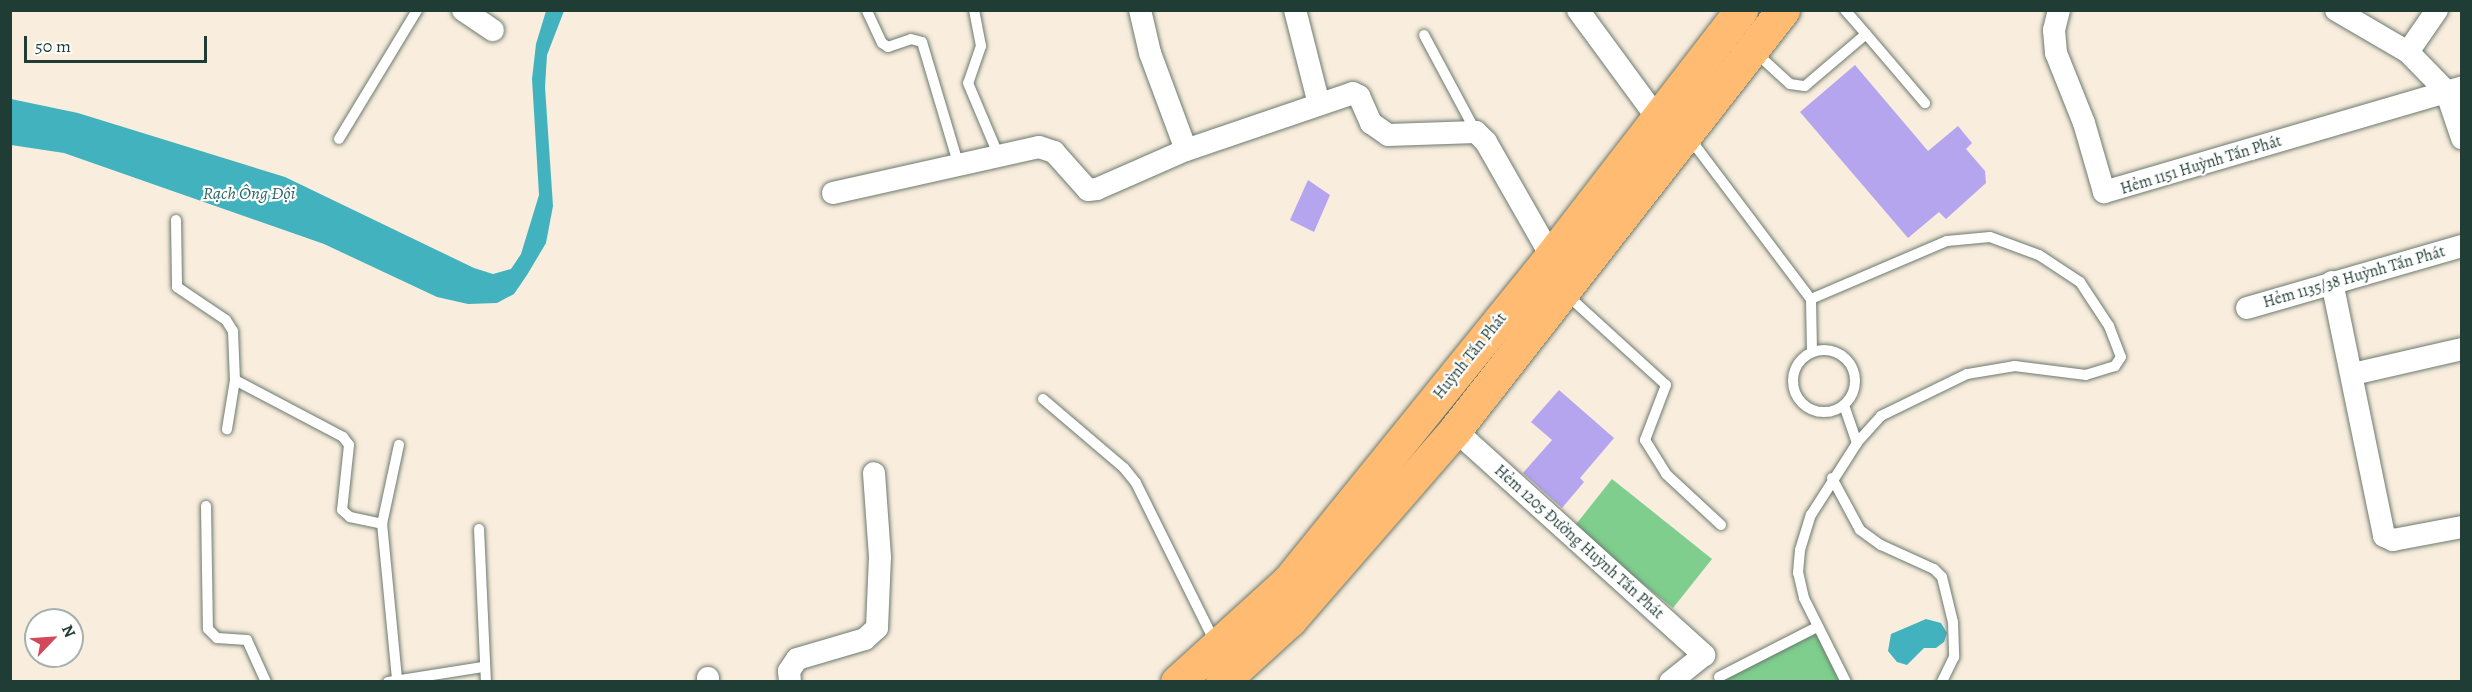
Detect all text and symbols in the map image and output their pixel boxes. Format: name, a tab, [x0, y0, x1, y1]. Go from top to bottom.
scale bar	[27, 24, 210, 62]
text: 50 m	[35, 34, 71, 58]
street label: Hẻm 1151 Huỳnh Tấn Phát	[2118, 131, 2284, 199]
water label: Rạch Ông Đội	[203, 182, 295, 204]
street label: Hẻm 1135/38 Huỳnh Tấn Phát	[2261, 242, 2447, 312]
street label: Huỳnh Tấn Phát	[1429, 309, 1511, 403]
street label: Hẻm 1205 Đường Huỳnh Tấn Phát	[1490, 461, 1668, 623]
north arrow	[24, 608, 84, 668]
text: N	[56, 621, 81, 641]

